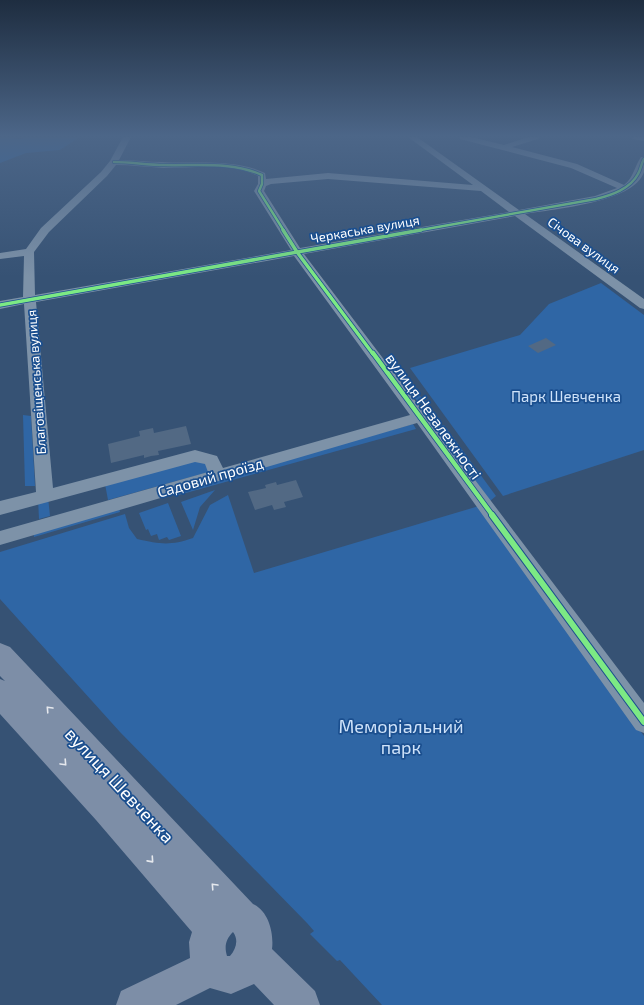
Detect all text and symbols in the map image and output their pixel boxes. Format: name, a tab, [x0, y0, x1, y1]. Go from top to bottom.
street label: Черкаська вулиця	[309, 212, 421, 246]
street label: Січова вулиця	[545, 213, 623, 277]
street label: Благовіщенська вулиця	[23, 309, 49, 455]
street label: вулиця Незалежності	[381, 350, 486, 483]
park label: Парк Шевченка	[511, 387, 621, 405]
street label: Садовий проїзд	[155, 453, 265, 501]
one-way arrow	[46, 706, 54, 714]
park label: Меморіальний парк	[338, 715, 464, 758]
street label: вулиця Шевченка	[61, 723, 179, 847]
one-way arrow	[59, 758, 67, 766]
one-way arrow	[147, 855, 154, 862]
one-way arrow	[211, 884, 218, 891]

